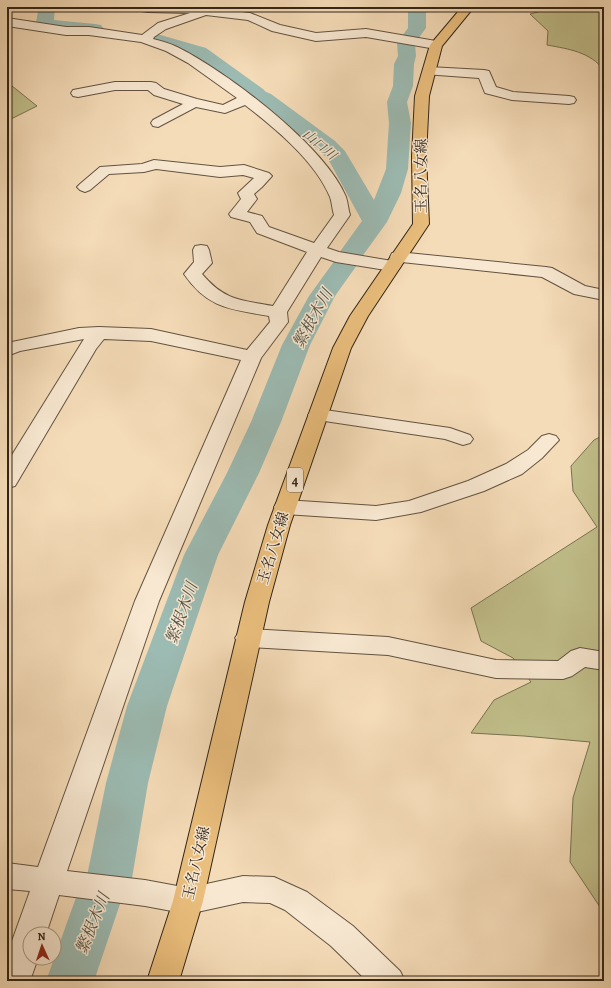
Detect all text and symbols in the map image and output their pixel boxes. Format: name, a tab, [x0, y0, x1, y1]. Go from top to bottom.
water label: 山口川	[299, 125, 342, 165]
street label: 玉名八女線	[411, 138, 431, 214]
water label: 繁根木川	[288, 283, 339, 352]
road number: 4	[287, 468, 303, 492]
street label: 玉名八女線	[252, 509, 294, 587]
water label: 繁根木川	[161, 578, 204, 647]
street label: 玉名八女線	[178, 824, 214, 902]
water label: 繁根木川	[71, 888, 116, 957]
north arrow	[22, 926, 62, 966]
text: N	[37, 929, 46, 944]

